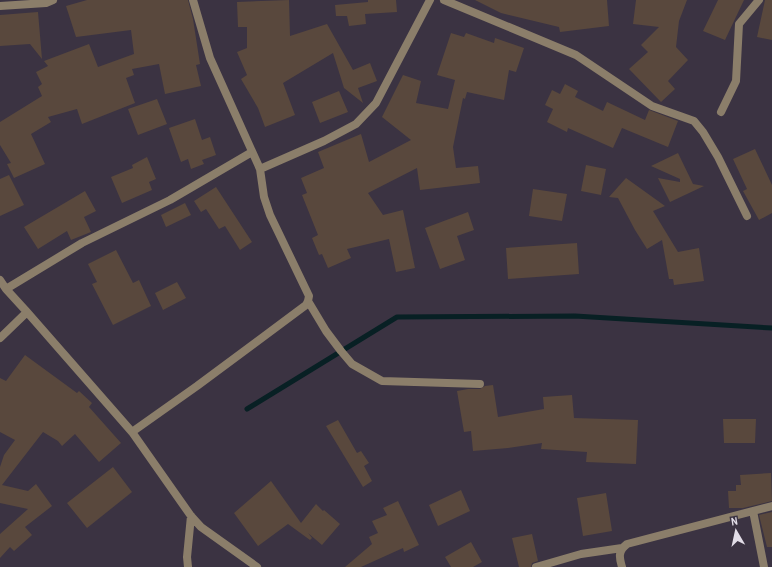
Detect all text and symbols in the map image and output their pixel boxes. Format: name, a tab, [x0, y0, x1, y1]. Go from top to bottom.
north arrow	[716, 511, 756, 551]
text: N	[730, 514, 739, 529]

